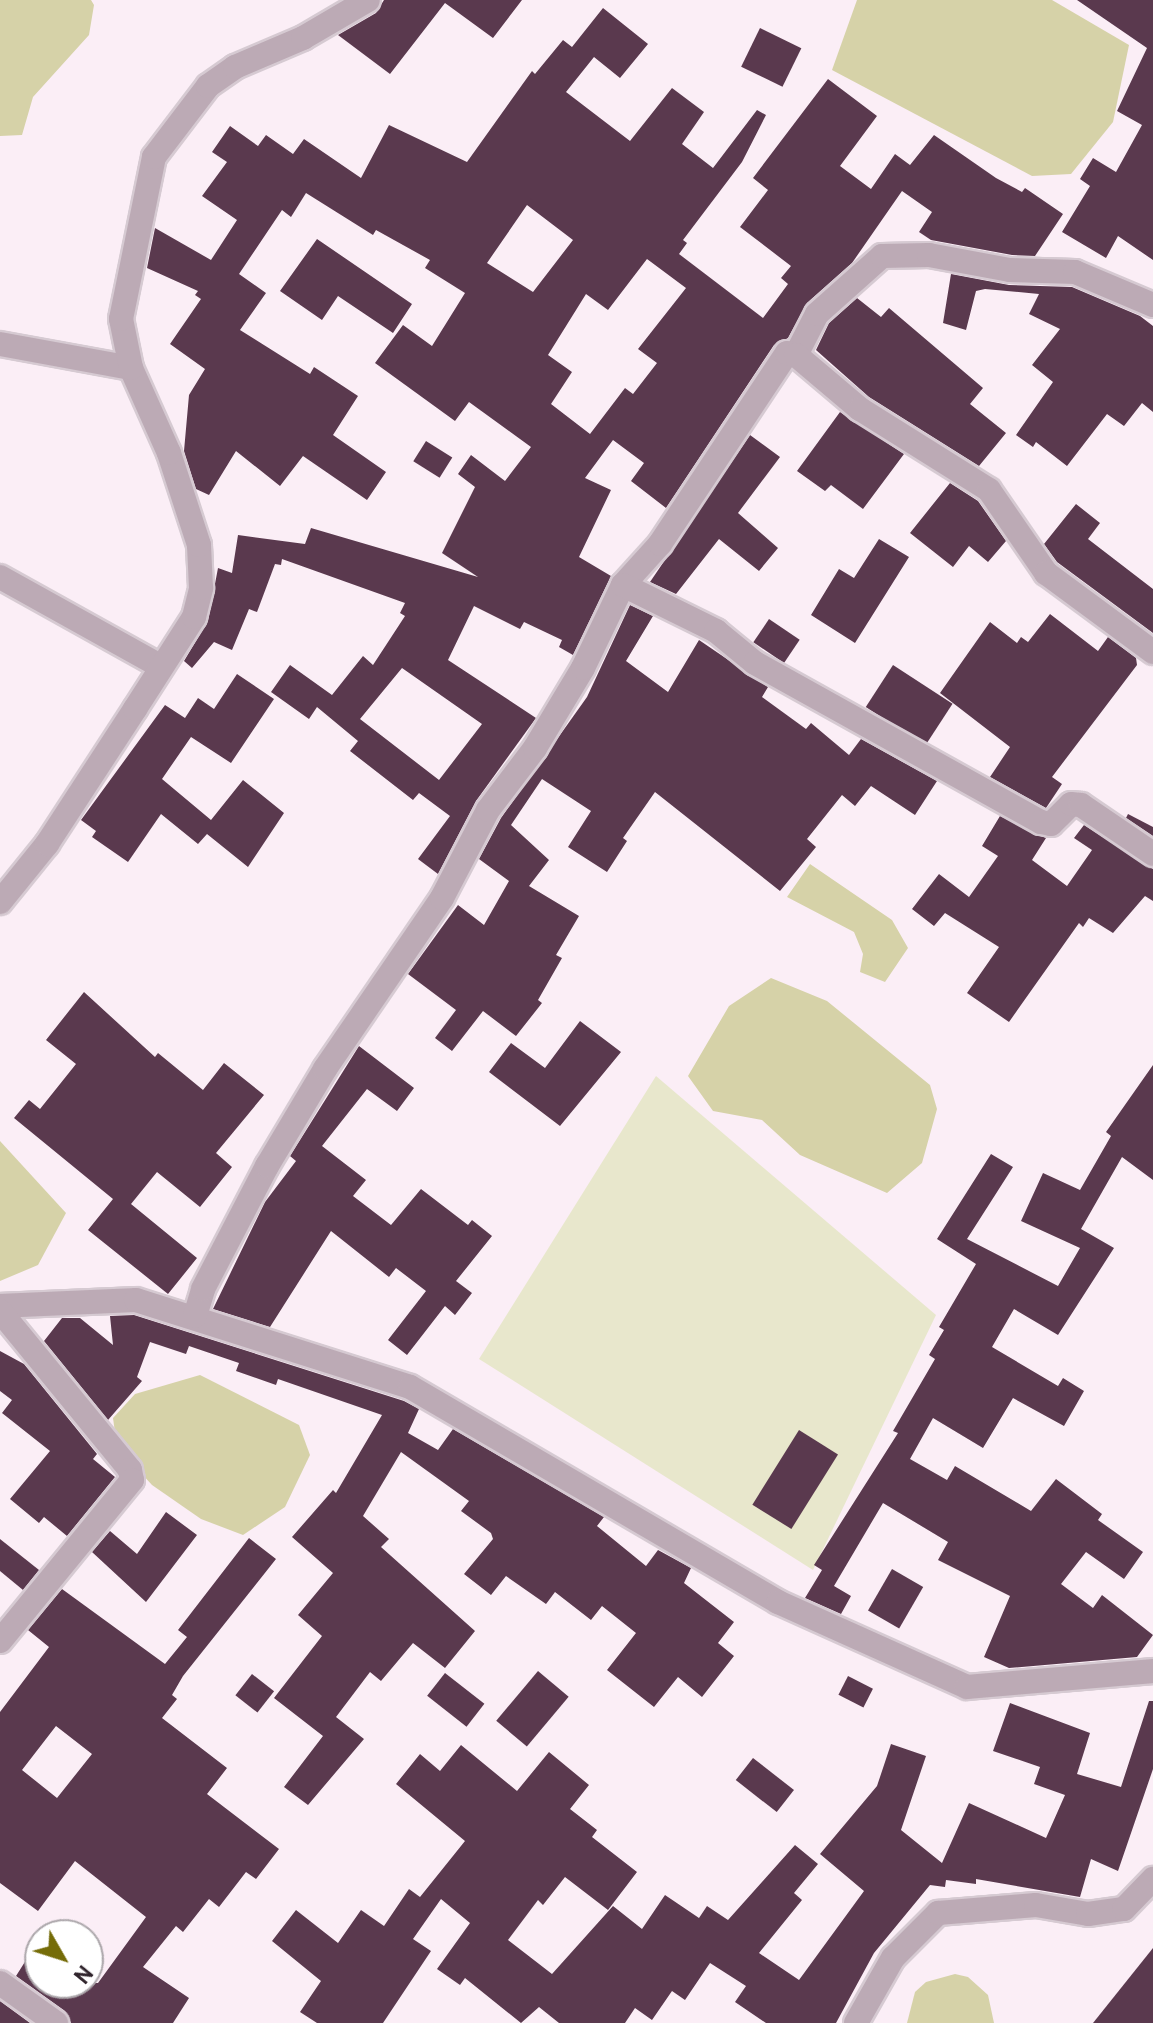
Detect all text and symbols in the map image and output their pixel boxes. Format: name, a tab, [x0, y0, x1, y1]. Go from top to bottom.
north arrow	[24, 1919, 104, 1999]
text: N	[66, 1959, 97, 1988]

